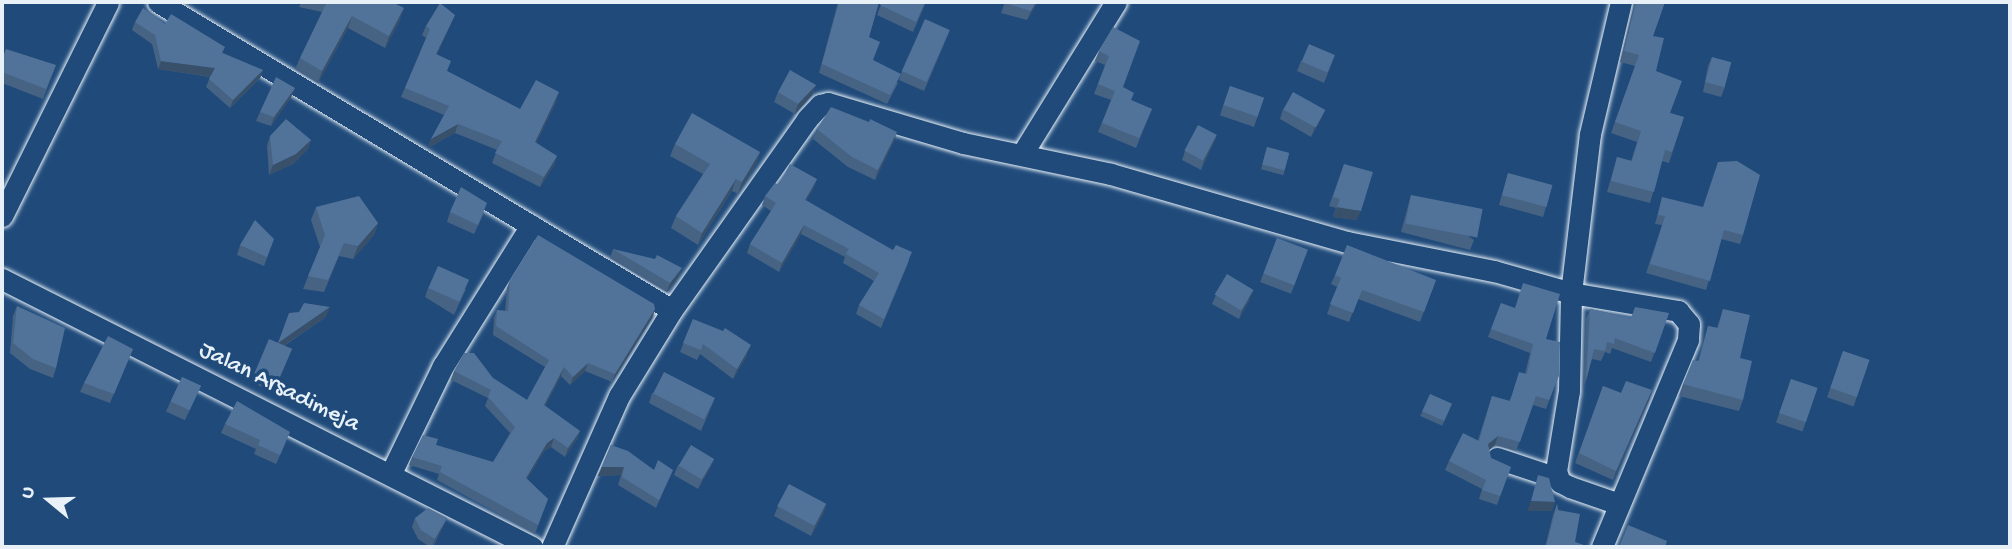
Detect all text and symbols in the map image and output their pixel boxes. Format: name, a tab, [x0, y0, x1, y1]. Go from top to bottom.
street label: Jalan Arsadimeja	[194, 337, 364, 439]
north arrow	[14, 465, 84, 535]
text: U	[16, 484, 41, 502]

